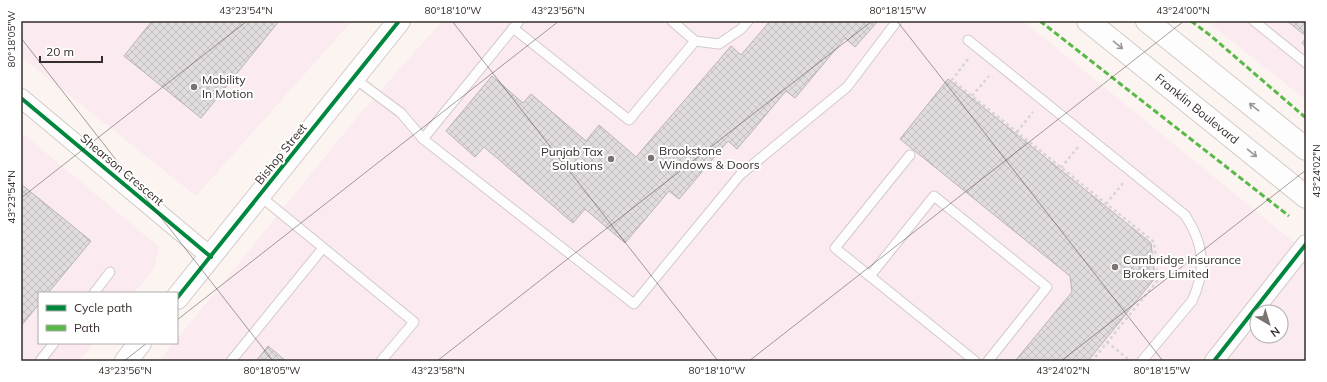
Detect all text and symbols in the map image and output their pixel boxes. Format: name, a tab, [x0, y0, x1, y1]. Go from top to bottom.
text: 43°23'54"N	[219, 4, 273, 17]
text: 80°18'10"W	[425, 4, 481, 17]
text: 43°23'56"N	[531, 4, 585, 17]
text: 80°18'15"W	[870, 4, 926, 17]
text: 43°24'00"N	[1156, 4, 1210, 17]
text: 80°18'05"W	[5, 11, 18, 67]
scale bar	[40, 38, 102, 64]
one-way arrow	[1113, 41, 1124, 50]
text: 20 m	[46, 44, 74, 59]
street label: Franklin Boulevard	[1152, 70, 1242, 147]
place label: Mobility In Motion	[202, 72, 253, 101]
marker: Mobility In Motion	[189, 82, 199, 92]
one-way arrow	[1248, 102, 1259, 111]
street label: Bishop Street	[251, 120, 310, 187]
street label: Shearson Crescent	[78, 130, 167, 209]
place label: Brookstone Windows & Doors	[659, 143, 760, 172]
place label: Punjab Tax Solutions	[541, 144, 604, 173]
text: 43°24'02"N	[1310, 144, 1323, 198]
one-way arrow	[1247, 149, 1258, 158]
marker: Brookstone Windows & Doors	[646, 153, 656, 163]
marker: Punjab Tax Solutions	[606, 154, 616, 164]
text: 43°23'54"N	[5, 170, 18, 224]
place label: Cambridge Insurance Brokers Limited	[1123, 252, 1241, 281]
marker: Cambridge Insurance Brokers Limited	[1110, 262, 1120, 272]
legend	[38, 292, 178, 344]
text: Cycle path	[74, 300, 132, 315]
north arrow	[1249, 304, 1289, 344]
text: Path	[74, 320, 100, 335]
text: N	[1268, 324, 1283, 340]
text: 43°23'56"N	[98, 364, 152, 377]
text: 80°18'05"W	[244, 364, 300, 377]
text: 43°23'58"N	[411, 364, 465, 377]
text: 80°18'10"W	[689, 364, 745, 377]
text: 43°24'02"N	[1036, 364, 1090, 377]
text: 80°18'15"W	[1134, 364, 1190, 377]

